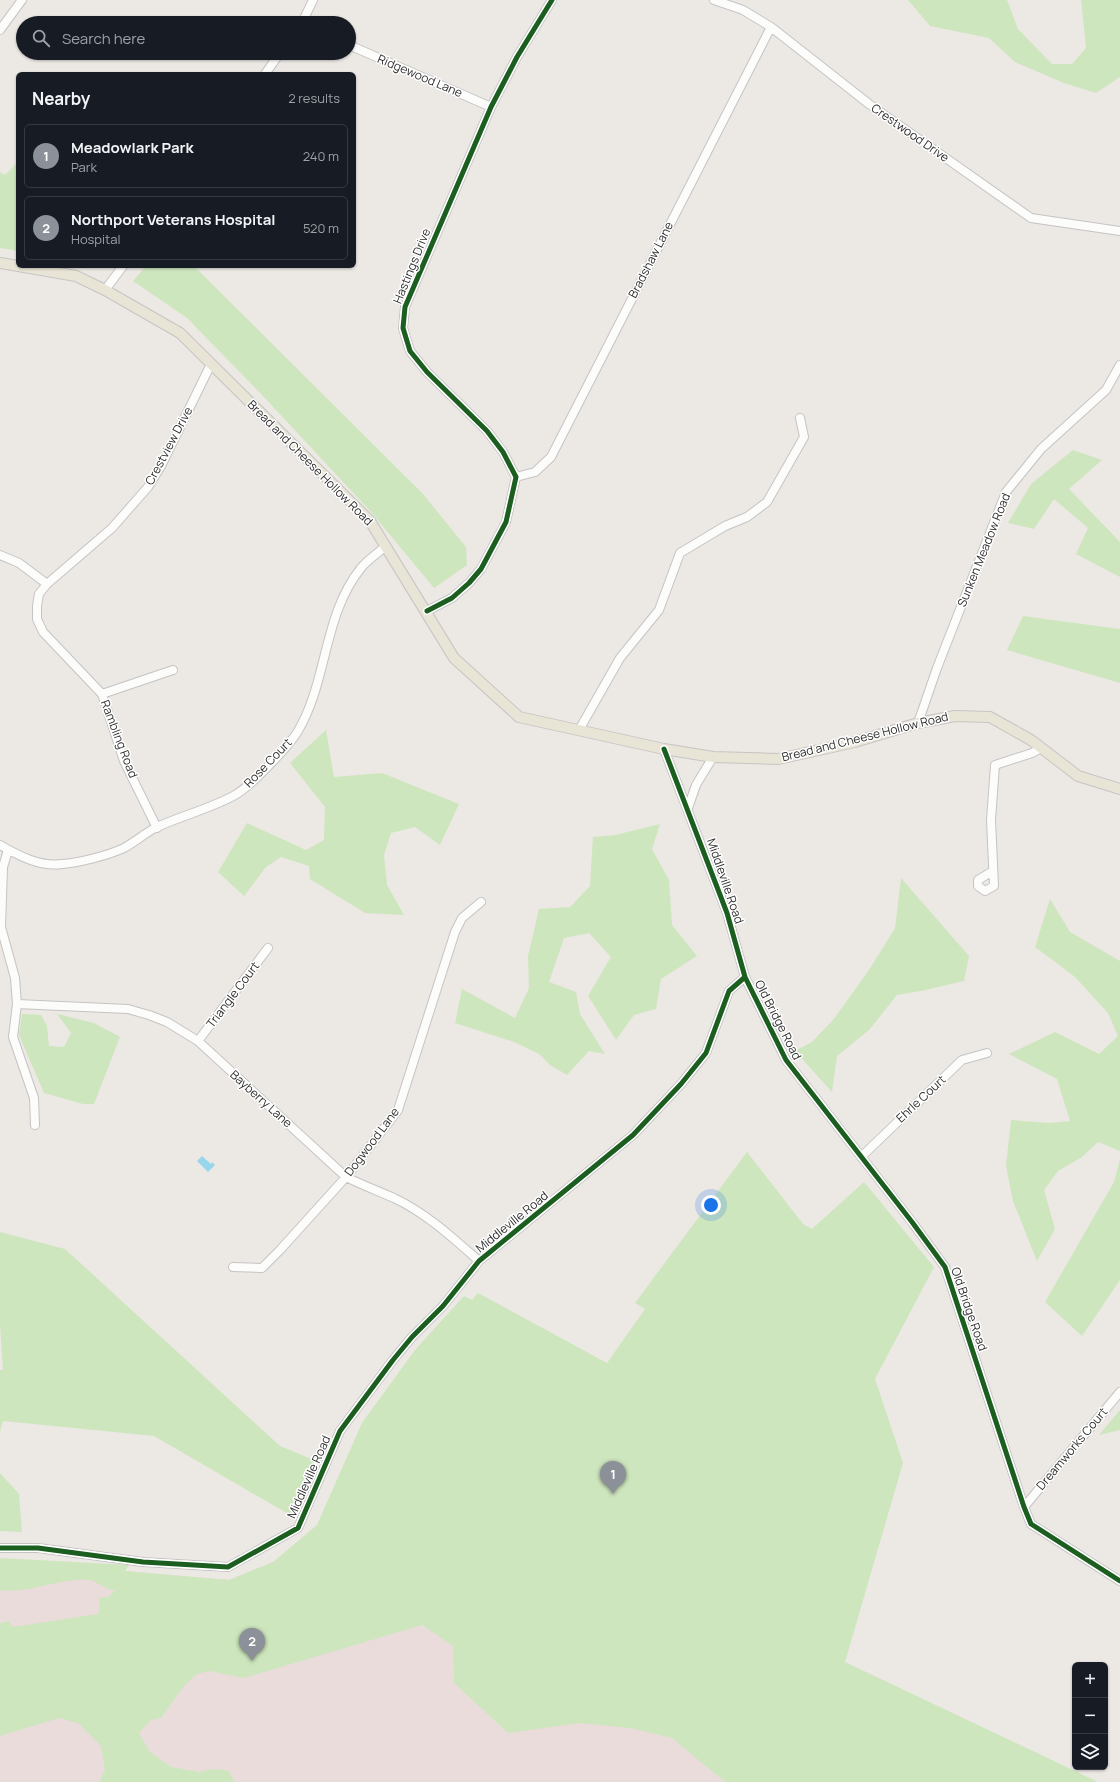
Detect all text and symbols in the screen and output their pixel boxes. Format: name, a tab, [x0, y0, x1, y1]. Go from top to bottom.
search box	[16, 16, 356, 60]
icon: search	[30, 27, 52, 49]
text: Search here	[62, 28, 145, 49]
street label: Ridgewood Lane	[375, 50, 465, 101]
text: Nearby	[32, 87, 90, 110]
text: 2 results	[288, 89, 340, 107]
street label: Crestwood Drive	[868, 99, 953, 166]
text: Meadowlark Park	[71, 137, 194, 158]
text: 1	[43, 147, 49, 165]
text: 240 m	[303, 147, 339, 165]
text: Park	[71, 158, 97, 176]
text: Northport Veterans Hospital	[71, 209, 276, 230]
text: 2	[42, 219, 50, 237]
text: 520 m	[303, 219, 339, 237]
street label: Bradshaw Lane	[624, 219, 677, 301]
street label: Hastings Drive	[389, 226, 434, 306]
text: Hospital	[71, 230, 121, 248]
street label: Bread and Cheese Hollow Road	[244, 396, 377, 529]
street label: Crestview Drive	[141, 404, 196, 488]
street label: Sunken Meadow Road	[953, 490, 1014, 609]
street label: Rambling Road	[97, 697, 142, 780]
street label: Bread and Cheese Hollow Road	[780, 708, 950, 765]
street label: Rose Court	[240, 734, 296, 791]
street label: Middleville Road	[703, 836, 748, 926]
street label: Triangle Court	[202, 958, 263, 1031]
street label: Old Bridge Road	[751, 977, 806, 1063]
street label: Bayberry Lane	[227, 1066, 296, 1131]
street label: Ehrle Court	[892, 1071, 949, 1126]
street label: Dogwood Lane	[340, 1104, 403, 1179]
street label: Middleville Road	[472, 1187, 552, 1256]
your location	[701, 1195, 721, 1215]
street label: Old Bridge Road	[947, 1265, 992, 1353]
street label: Dreamworks Court	[1032, 1404, 1111, 1494]
street label: Middleville Road	[283, 1433, 334, 1521]
pin: 1	[600, 1461, 626, 1494]
pin: 2	[239, 1628, 265, 1661]
map controls	[1072, 1662, 1108, 1770]
button: +	[1072, 1662, 1108, 1698]
button: −	[1072, 1698, 1108, 1734]
button: layers	[1072, 1734, 1108, 1770]

